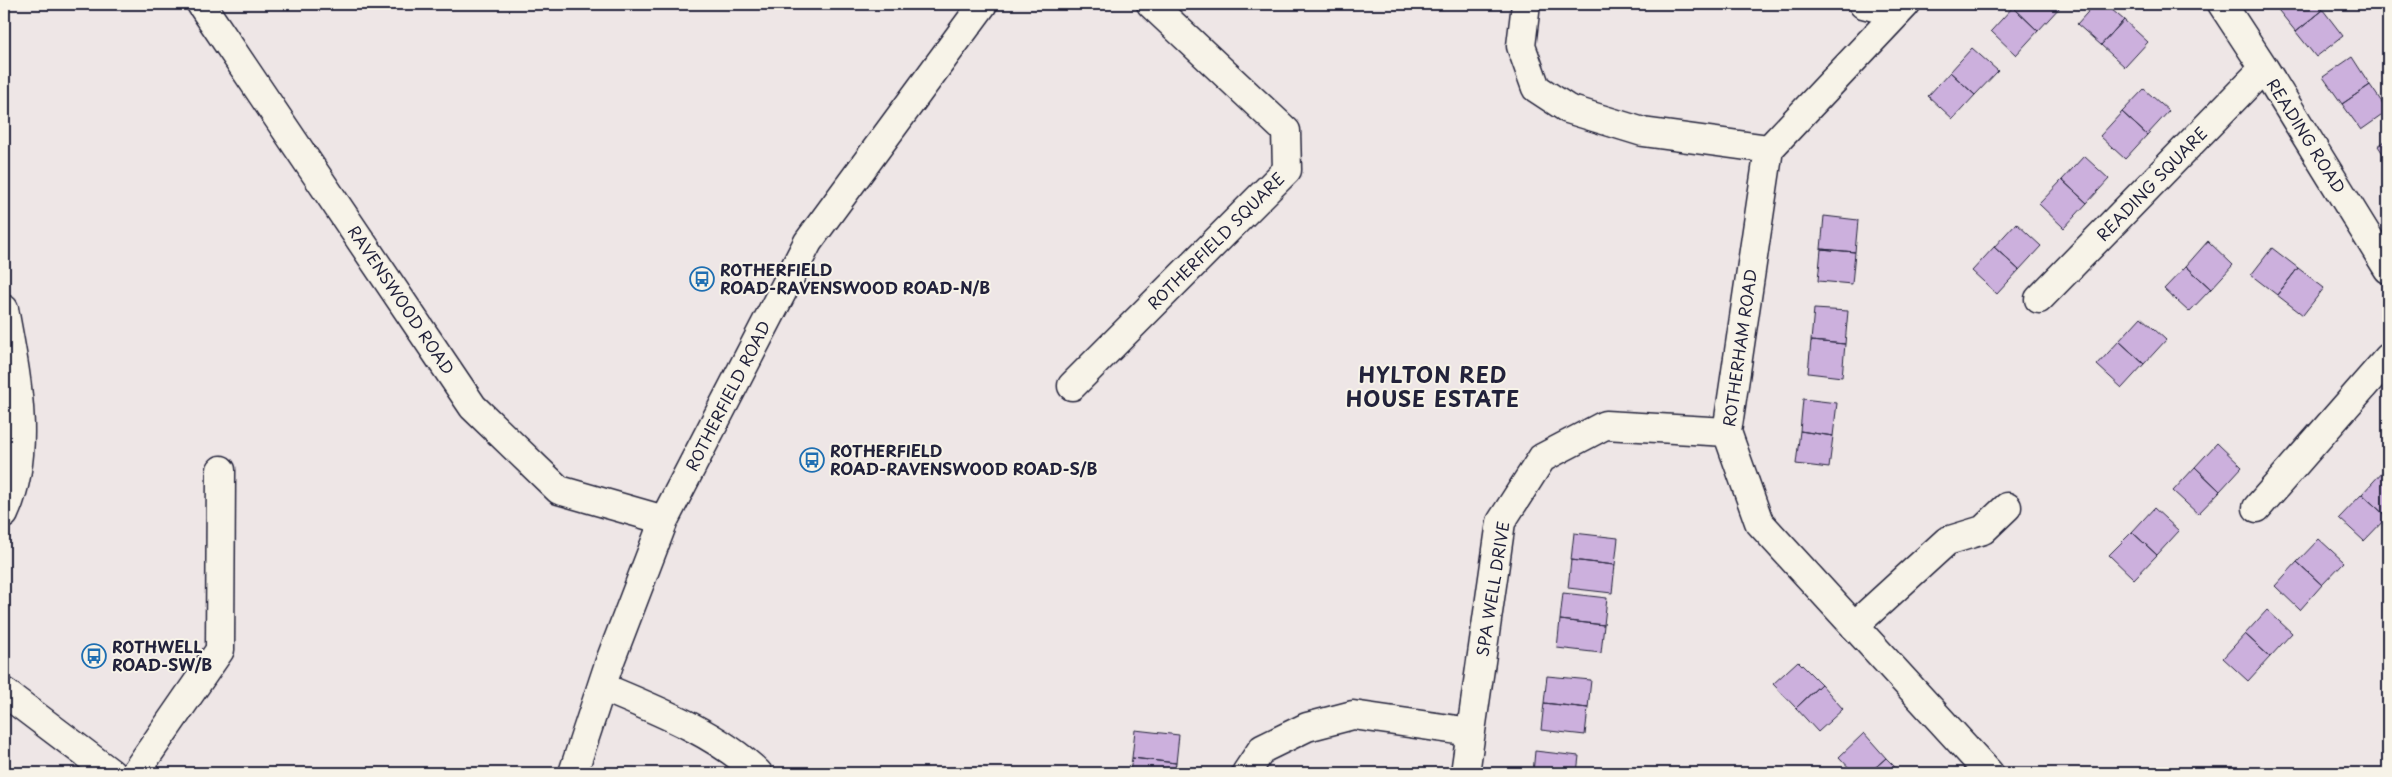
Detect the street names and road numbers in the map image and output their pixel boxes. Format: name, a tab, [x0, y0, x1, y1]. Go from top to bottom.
street label: READING ROAD	[2262, 73, 2352, 198]
street label: READING SQUARE	[2090, 121, 2212, 246]
street label: ROTHERFIELD SQUARE	[1141, 166, 1289, 314]
street label: RAVENSWOOD ROAD	[343, 220, 461, 379]
street label: ROTHERHAM ROAD	[1716, 267, 1762, 428]
street label: ROTHERFIELD ROAD	[679, 316, 775, 475]
street label: SPA WELL DRIVE	[1469, 519, 1515, 658]

